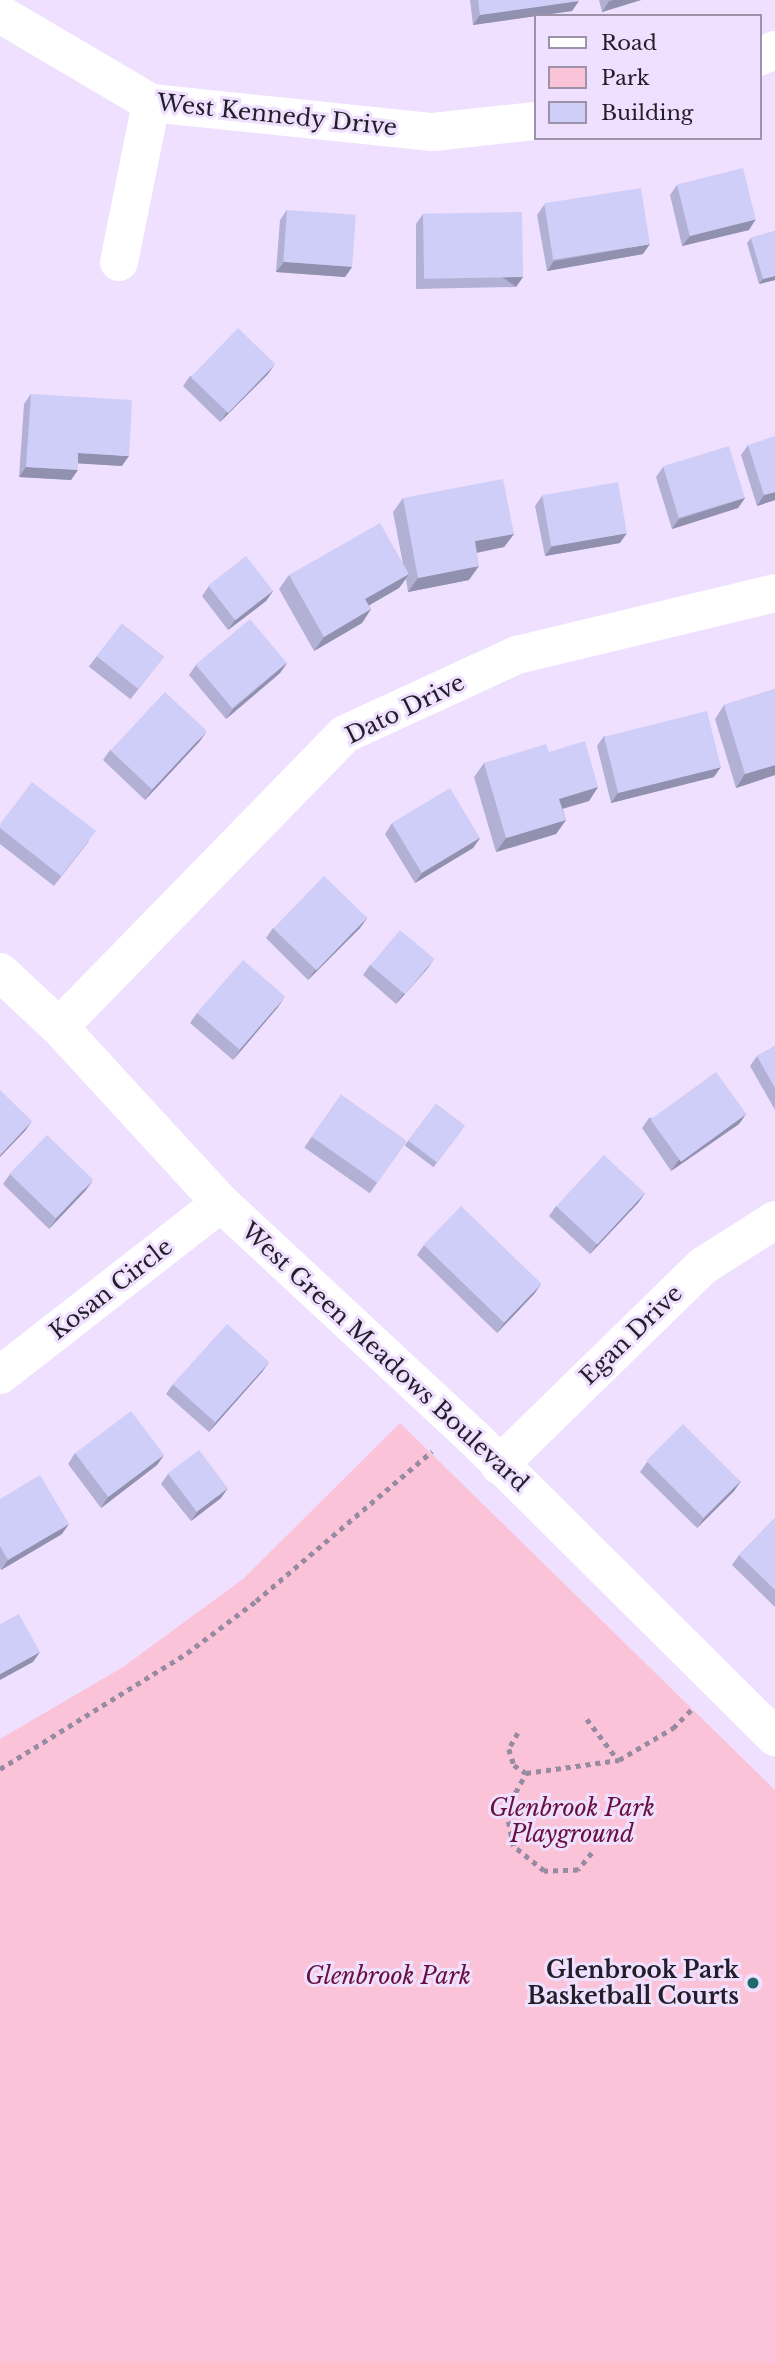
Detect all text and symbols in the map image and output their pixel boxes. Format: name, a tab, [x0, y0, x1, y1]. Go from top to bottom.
legend	[534, 14, 761, 140]
text: Road	[601, 30, 657, 56]
text: Park	[601, 65, 650, 91]
street label: West Kennedy Drive	[155, 89, 399, 141]
text: Building	[601, 100, 693, 126]
street label: Dato Drive	[341, 668, 469, 750]
street label: West Green Meadows Boulevard	[236, 1217, 534, 1497]
street label: Kosan Circle	[44, 1233, 178, 1345]
street label: Egan Drive	[574, 1279, 688, 1391]
park label: Glenbrook Park Playground	[489, 1794, 655, 1848]
place label: Glenbrook Park Basketball Courts	[527, 1956, 739, 2010]
park label: Glenbrook Park	[305, 1962, 471, 1990]
marker: Glenbrook Park Basketball Courts	[745, 1975, 761, 1991]

